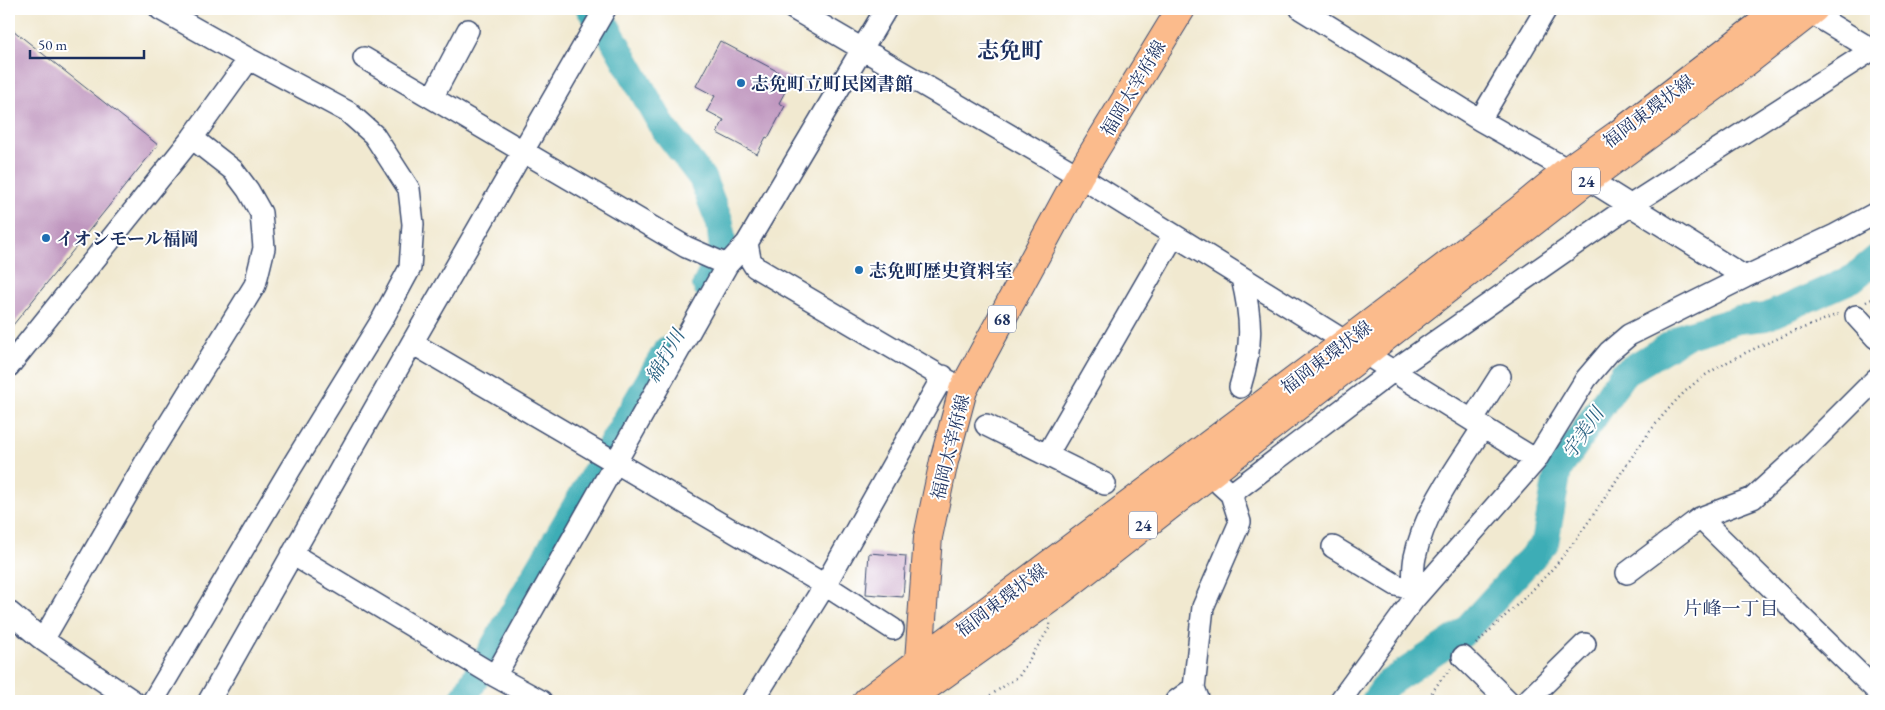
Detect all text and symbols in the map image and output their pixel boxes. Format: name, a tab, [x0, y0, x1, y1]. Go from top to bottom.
scale bar	[30, 28, 144, 60]
text: 50 m	[38, 35, 67, 54]
district label: 志免町	[977, 36, 1043, 65]
street label: 福岡太宰府線	[1095, 36, 1171, 140]
street label: 福岡東環状線	[1598, 69, 1698, 153]
place label: 志免町立町民図書館	[751, 72, 913, 95]
marker: 志免町立町民図書館	[735, 77, 747, 89]
road number: 24	[1572, 168, 1600, 195]
place label: イオンモール福岡	[56, 227, 198, 250]
marker: イオンモール福岡	[40, 232, 52, 244]
place label: 志免町歴史資料室	[869, 259, 1013, 282]
marker: 志免町歴史資料室	[853, 264, 865, 276]
road number: 68	[988, 306, 1016, 332]
street label: 福岡東環状線	[1276, 315, 1376, 399]
water label: 綿打川	[640, 323, 691, 387]
street label: 福岡太宰府線	[926, 392, 974, 502]
water label: 宇美川	[1557, 401, 1610, 464]
road number: 24	[1129, 512, 1157, 538]
street label: 福岡東環状線	[951, 558, 1051, 642]
district label: 片峰一丁目	[1683, 596, 1779, 621]

